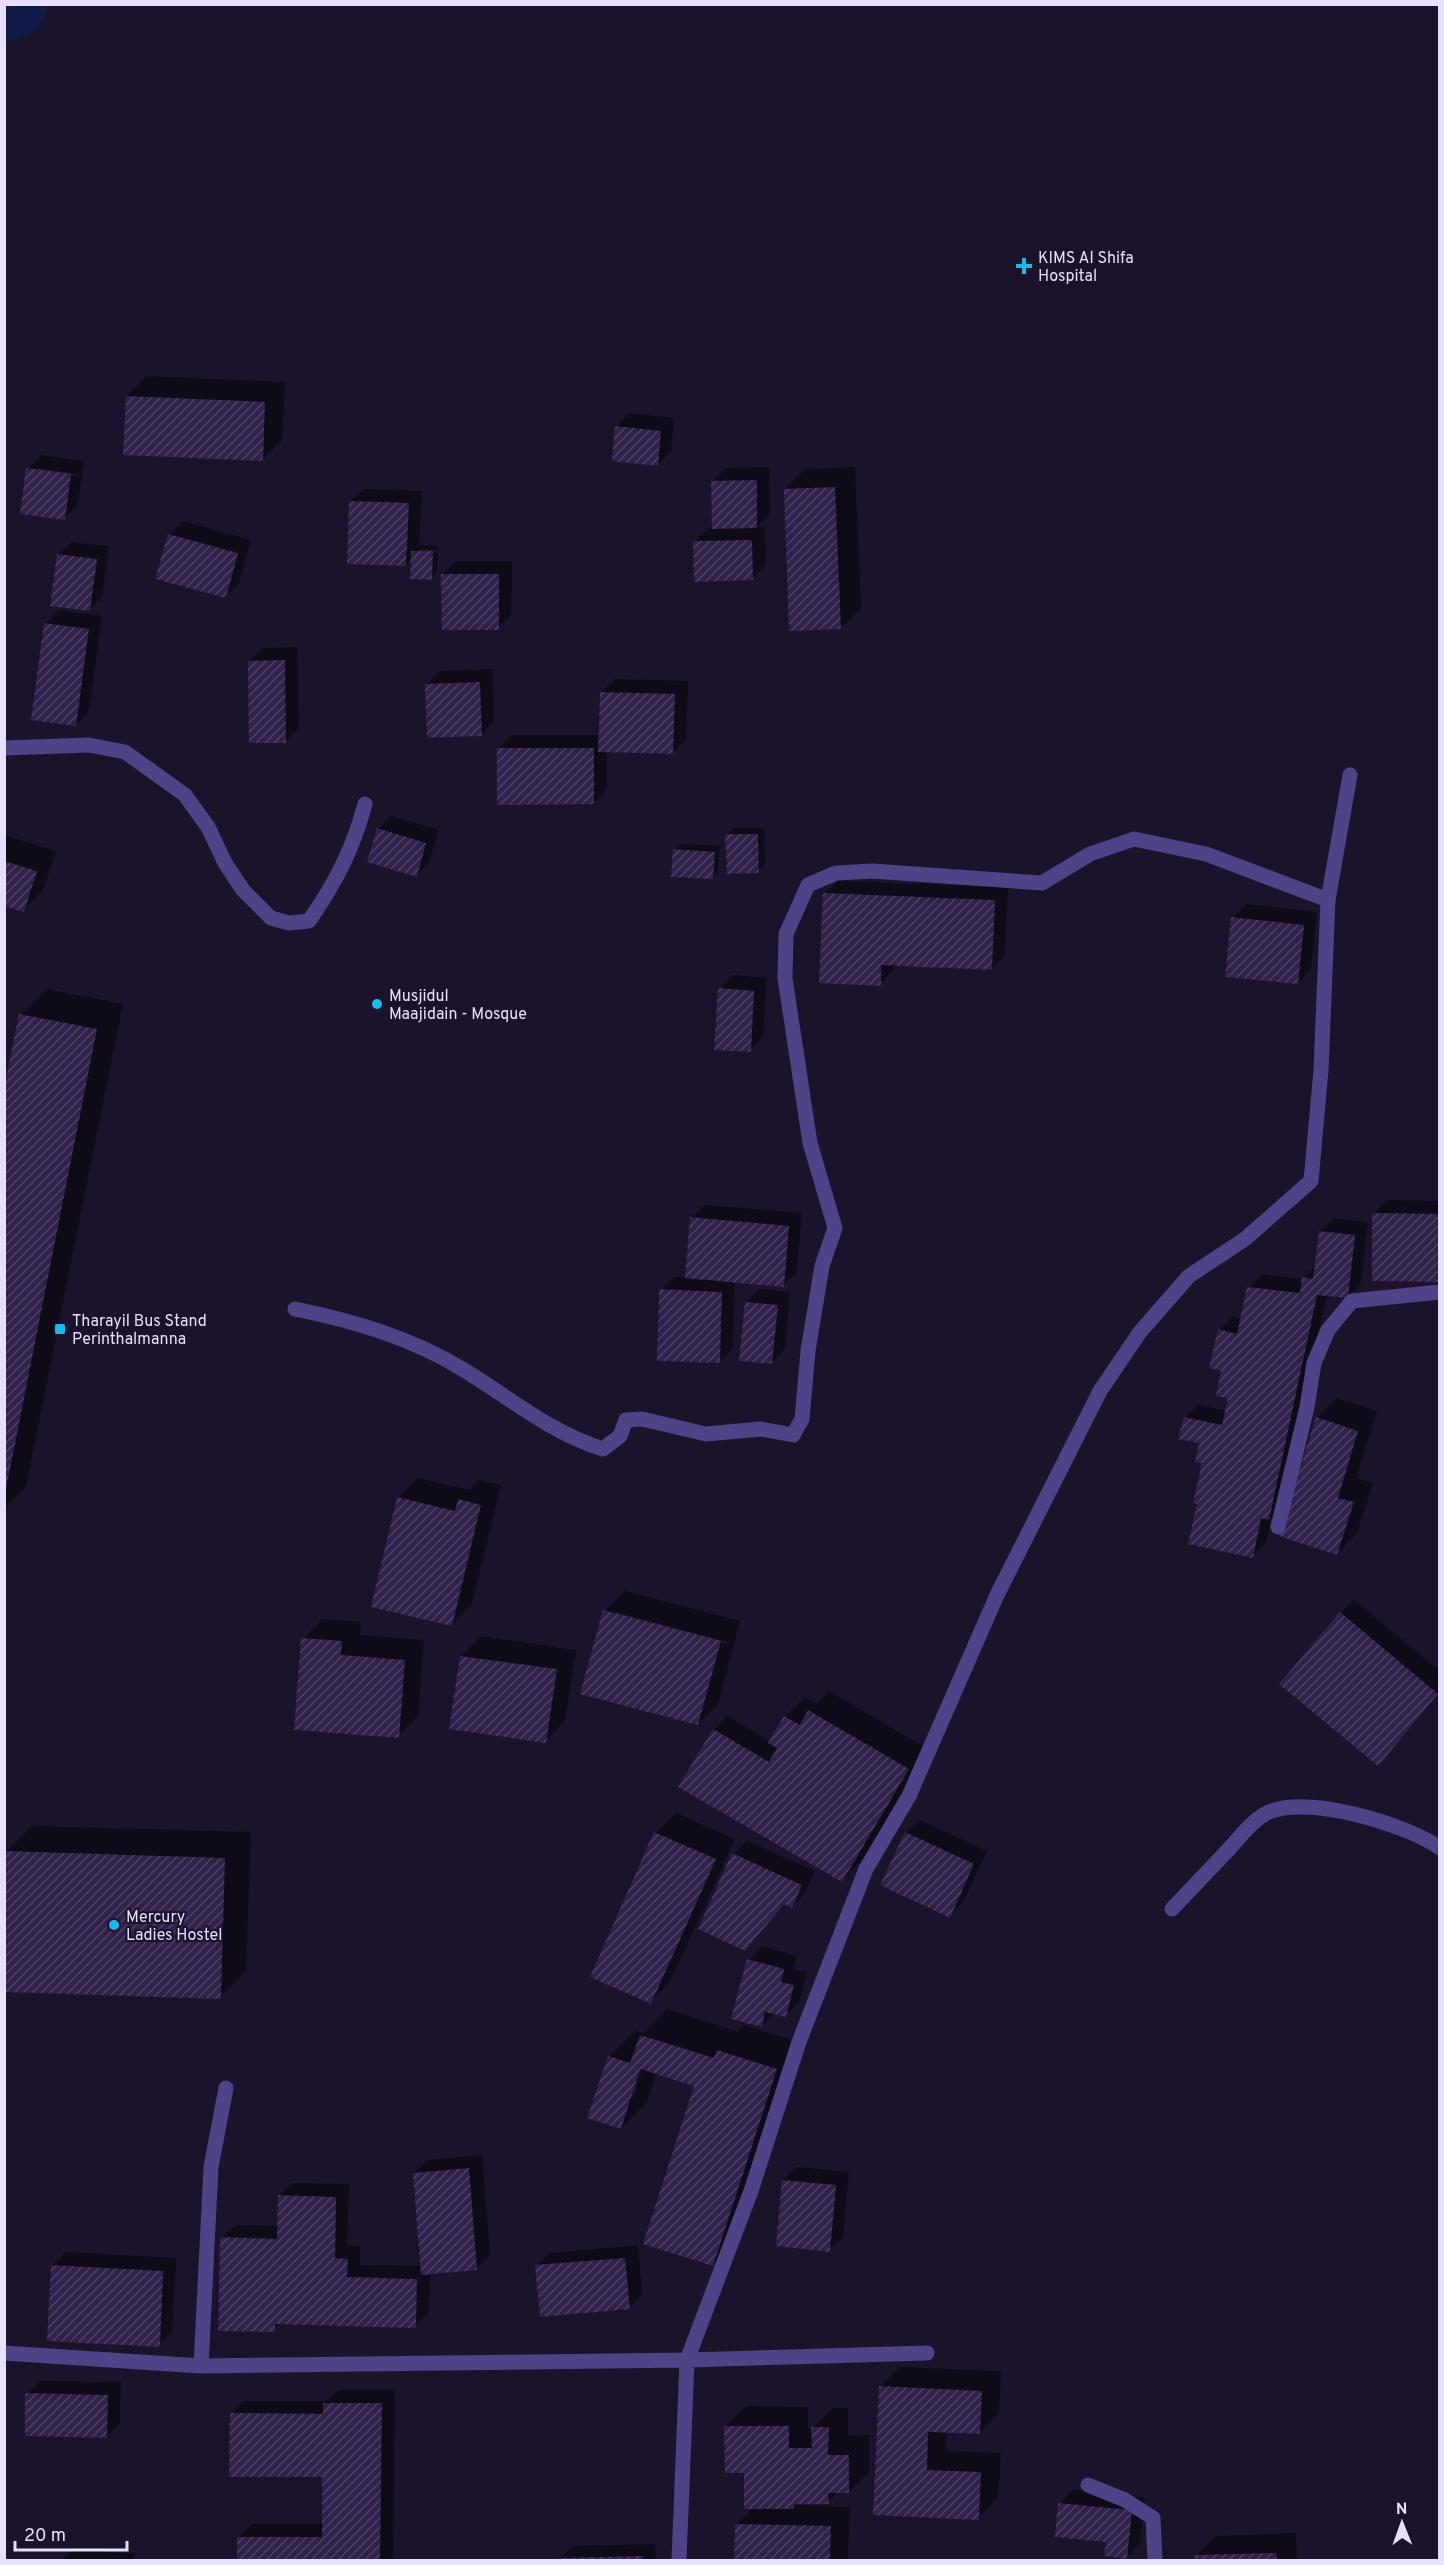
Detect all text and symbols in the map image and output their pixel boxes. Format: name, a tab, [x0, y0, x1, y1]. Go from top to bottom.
place label: KIMS Al Shifa Hospital	[1038, 249, 1134, 287]
marker: KIMS Al Shifa Hospital	[1015, 257, 1033, 275]
place label: Musjidul Maajidain - Mosque	[389, 987, 527, 1025]
marker: Musjidul Maajidain - Mosque	[370, 997, 384, 1011]
place label: Tharayil Bus Stand Perinthalmanna	[72, 1312, 207, 1350]
marker: Tharayil Bus Stand Perinthalmanna	[53, 1322, 67, 1336]
place label: Mercury Ladies Hostel	[126, 1908, 222, 1946]
marker: Mercury Ladies Hostel	[107, 1918, 121, 1932]
north arrow	[1372, 2493, 1432, 2553]
text: N	[1396, 2500, 1408, 2520]
scale bar	[15, 2514, 128, 2552]
text: 20 m	[24, 2525, 66, 2548]

